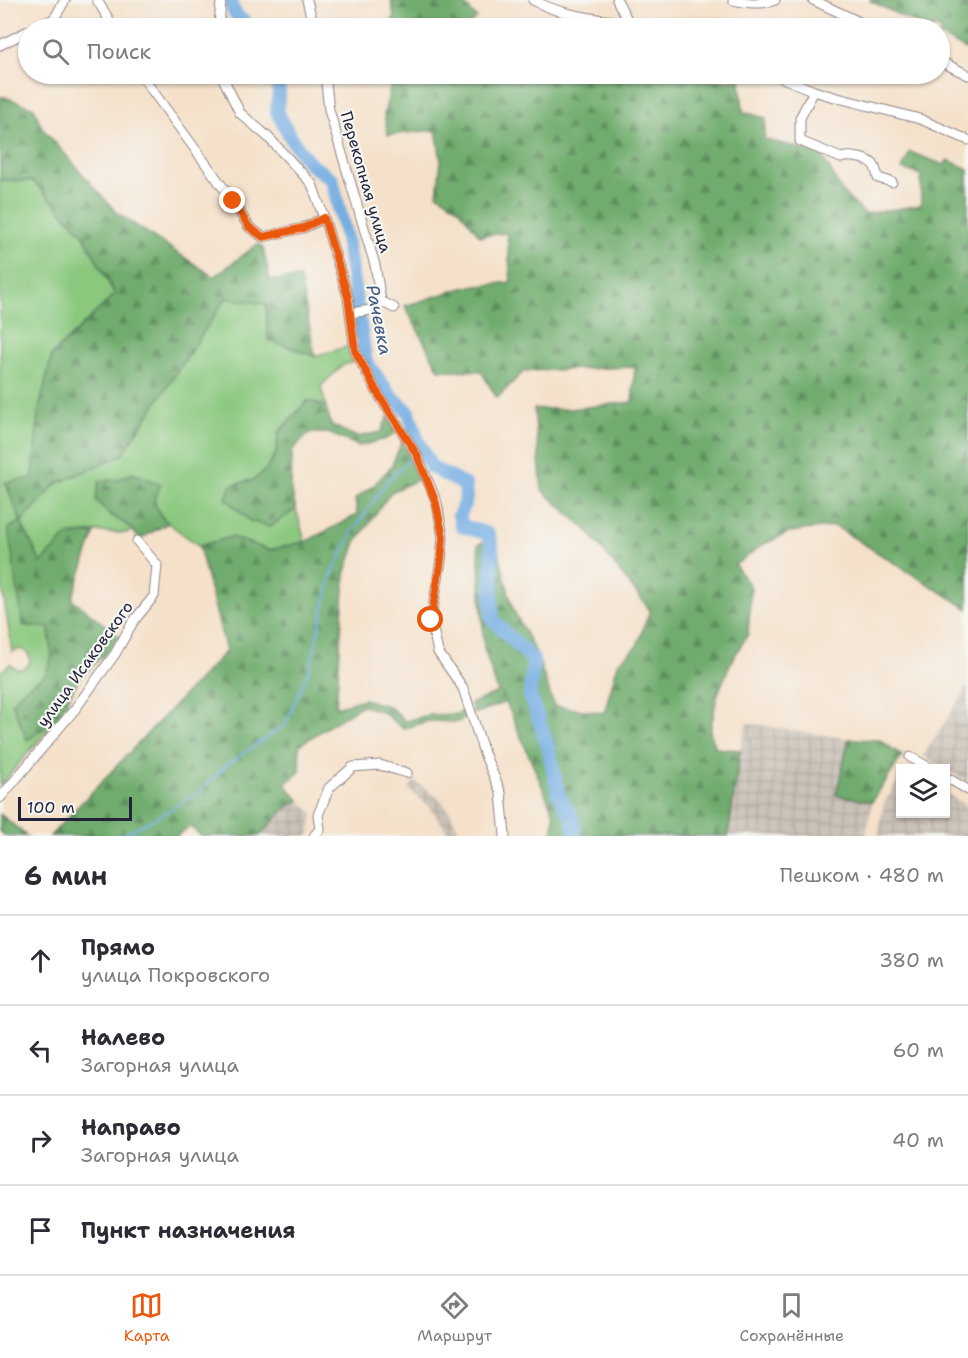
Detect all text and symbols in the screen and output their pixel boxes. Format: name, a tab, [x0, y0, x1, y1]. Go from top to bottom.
search box	[18, 18, 950, 84]
icon: search	[39, 35, 72, 68]
text: Поиск	[87, 37, 151, 66]
street label: Перекопная улица	[336, 109, 396, 255]
route end	[219, 187, 245, 213]
water label: Рачевка	[360, 283, 398, 357]
street label: улица Исаковского	[32, 597, 138, 731]
route start	[417, 606, 443, 632]
map controls	[896, 764, 950, 818]
button: layers	[896, 764, 950, 818]
scale bar	[18, 794, 132, 822]
text: 100 m	[27, 797, 75, 818]
text: 6 мин	[24, 858, 107, 893]
text: Пешком · 480 m	[780, 862, 944, 888]
text: Прямо	[81, 933, 155, 962]
icon: ahead	[24, 944, 57, 977]
text: 380 m	[879, 947, 944, 973]
text: улица Покровского	[81, 962, 270, 988]
text: Налево	[81, 1023, 165, 1052]
icon: left	[24, 1034, 57, 1067]
text: 60 m	[892, 1037, 944, 1063]
text: Загорная улица	[81, 1052, 239, 1078]
text: Направо	[81, 1113, 181, 1142]
icon: right	[24, 1124, 57, 1157]
text: 40 m	[892, 1127, 944, 1153]
text: Загорная улица	[81, 1142, 239, 1168]
icon: arrive	[24, 1214, 57, 1247]
text: Пункт назначения	[81, 1216, 295, 1245]
tab: Карта	[124, 1289, 170, 1346]
tab: Маршрут	[417, 1289, 492, 1346]
tab: Сохранённые	[740, 1289, 844, 1346]

